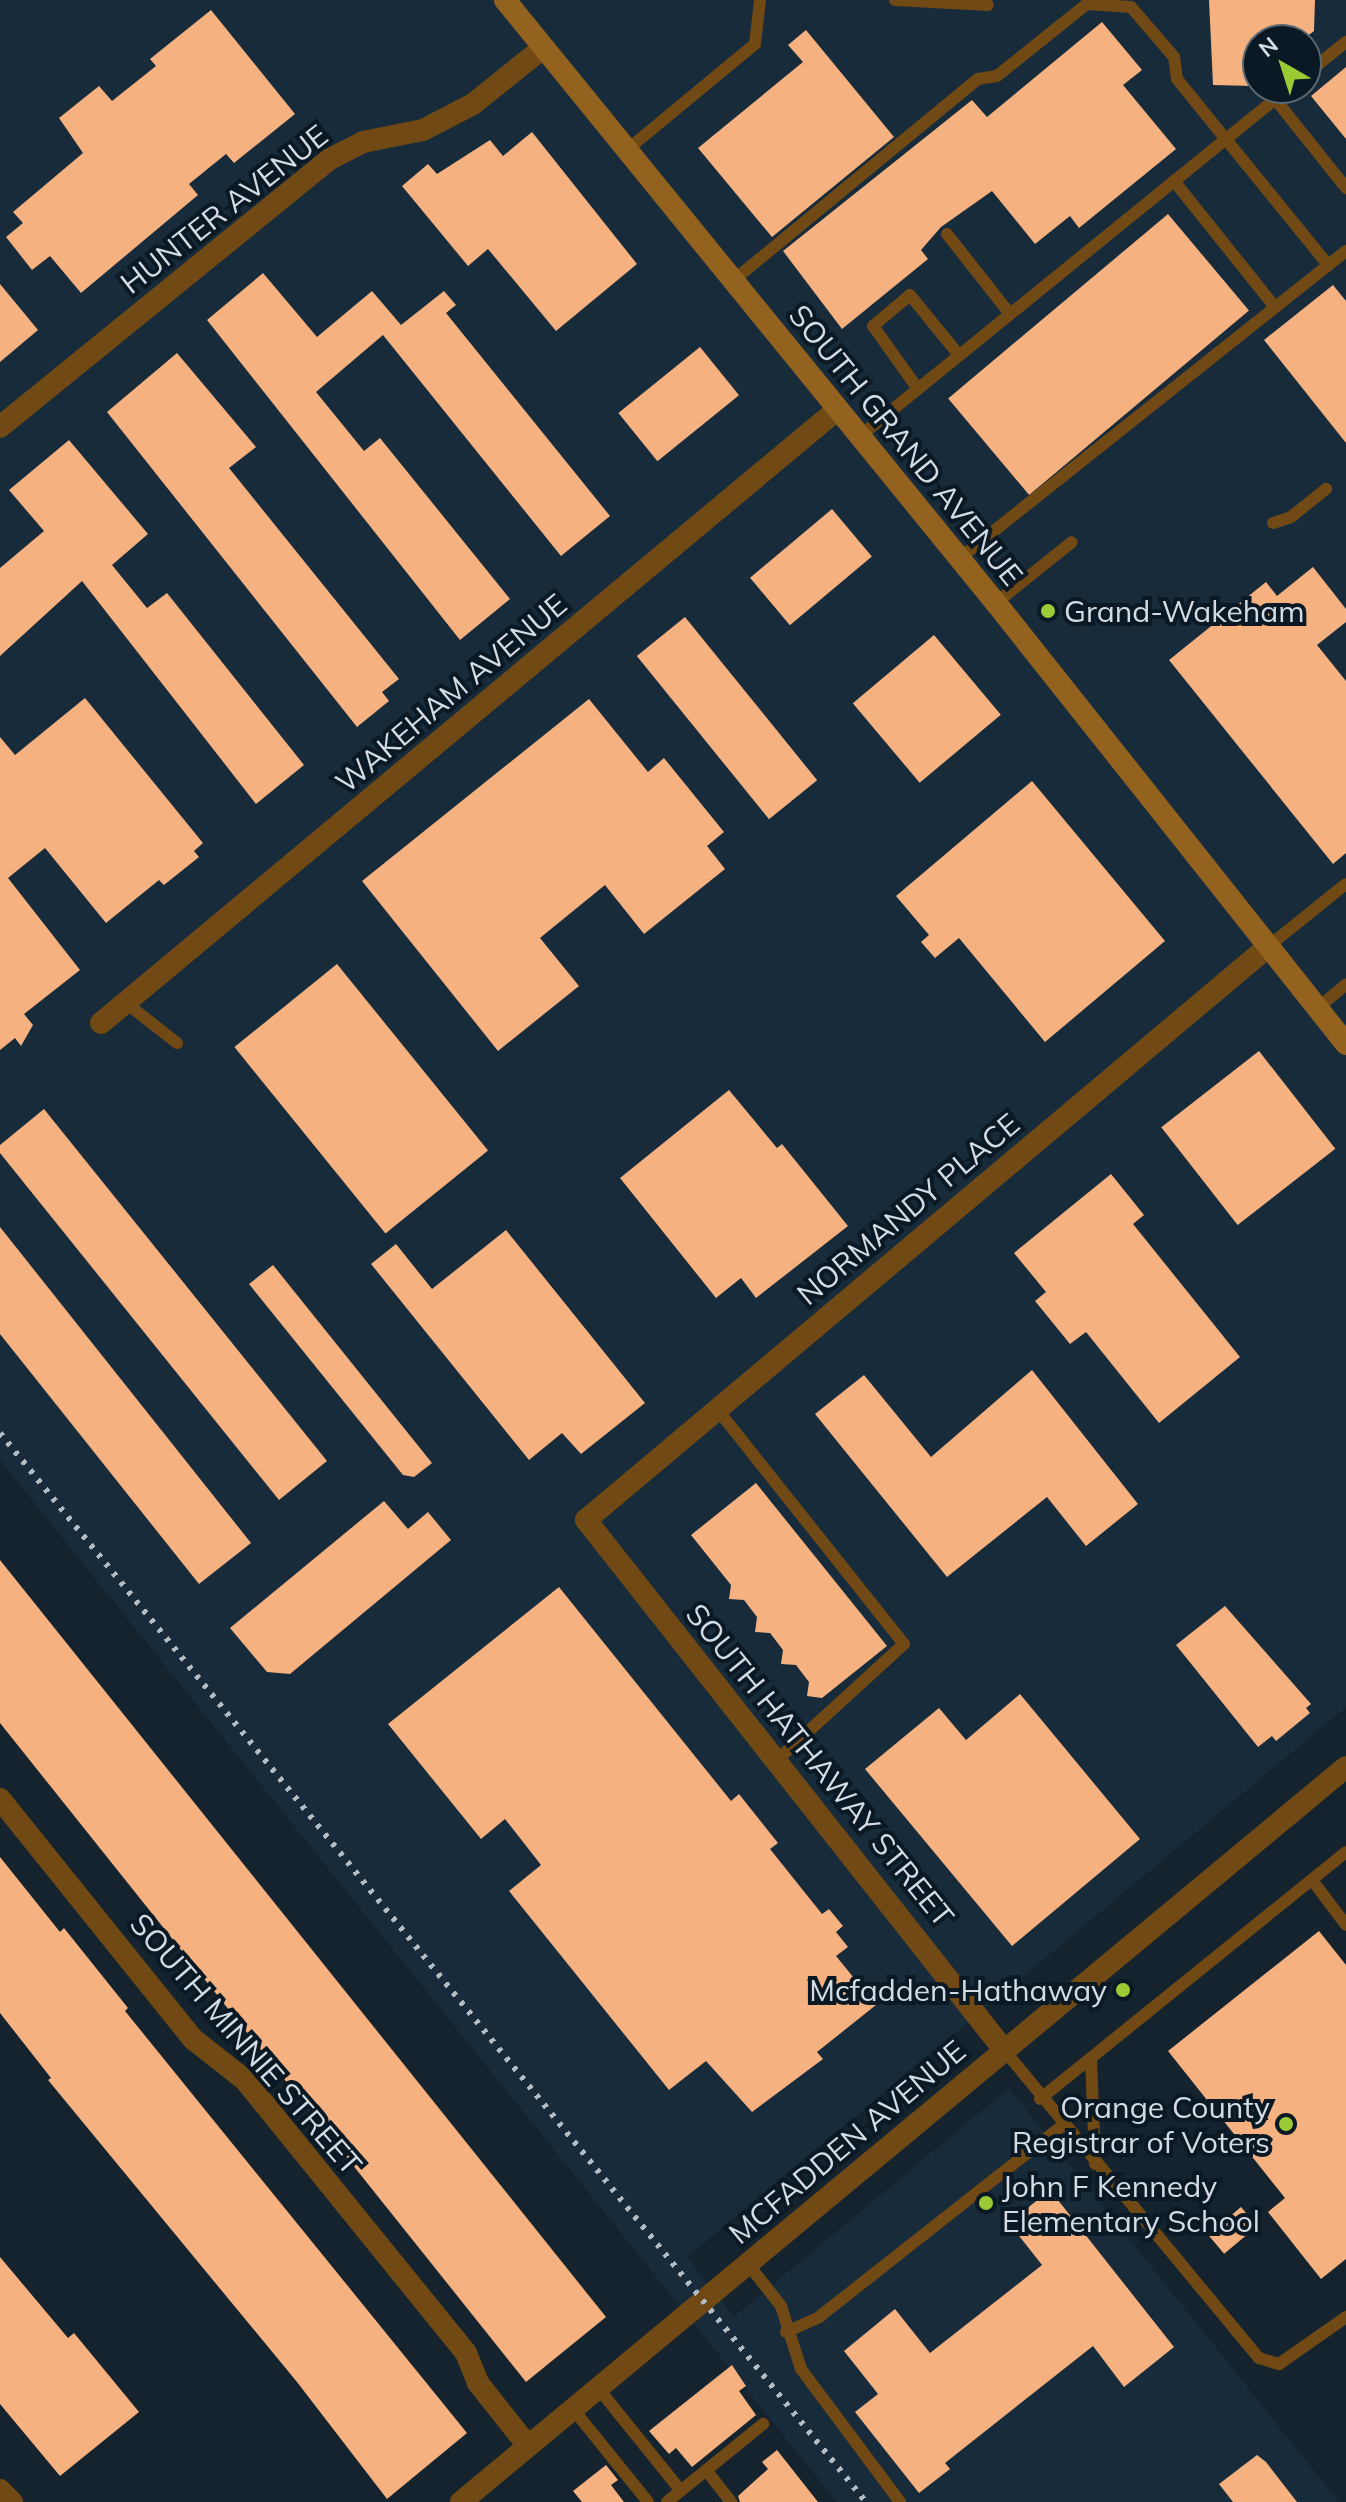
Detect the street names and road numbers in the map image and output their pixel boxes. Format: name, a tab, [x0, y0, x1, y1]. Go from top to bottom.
street label: HUNTER AVENUE	[113, 117, 335, 301]
street label: SOUTH GRAND AVENUE	[782, 297, 1030, 593]
street label: WAKEHAM AVENUE	[328, 586, 574, 800]
street label: NORMANDY PLACE	[790, 1106, 1026, 1312]
street label: SOUTH HATHAWAY STREET	[679, 1596, 961, 1934]
street label: SOUTH MINNIE STREET	[123, 1906, 369, 2182]
street label: MCFADDEN AVENUE	[722, 2033, 972, 2251]

